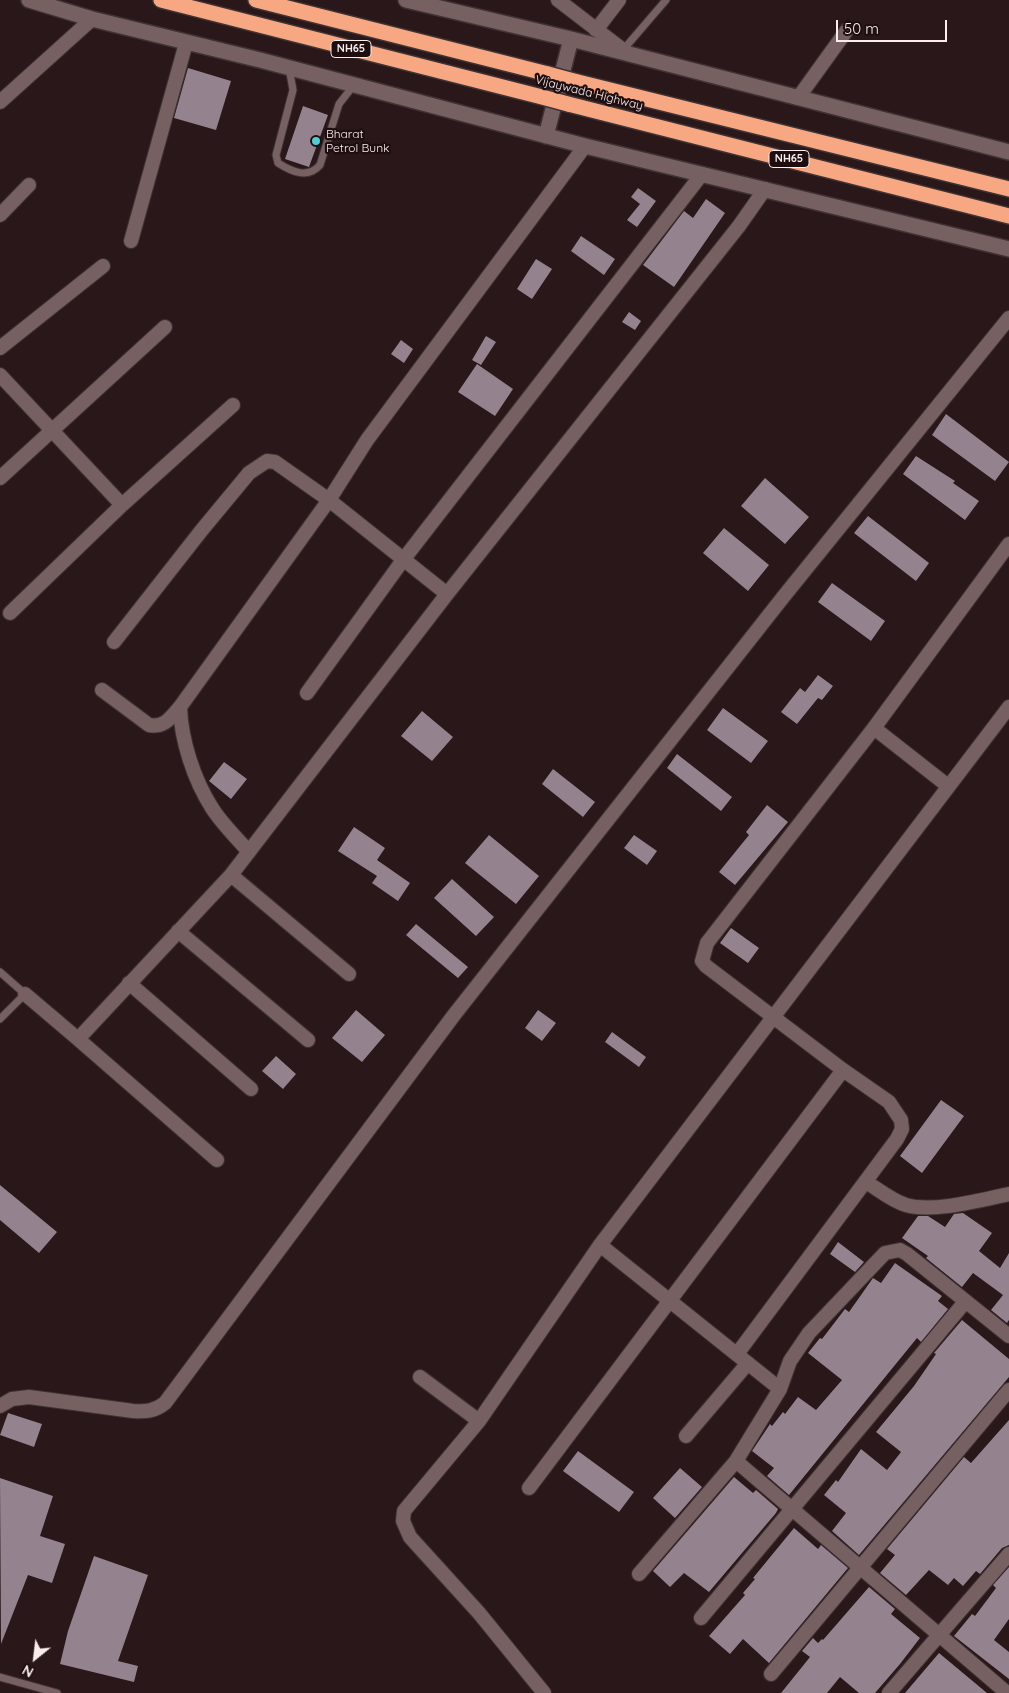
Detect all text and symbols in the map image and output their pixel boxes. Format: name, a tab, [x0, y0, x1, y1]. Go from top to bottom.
scale bar	[839, 10, 950, 42]
text: 50 m	[844, 19, 879, 38]
road number: NH65	[331, 41, 371, 58]
street label: Vijaywada Highway	[534, 73, 644, 113]
place label: Bharat Petrol Bunk	[326, 127, 390, 155]
marker: Bharat Petrol Bunk	[310, 135, 322, 147]
road number: NH65	[769, 150, 809, 168]
north arrow	[10, 1633, 60, 1683]
text: N	[19, 1661, 37, 1681]

